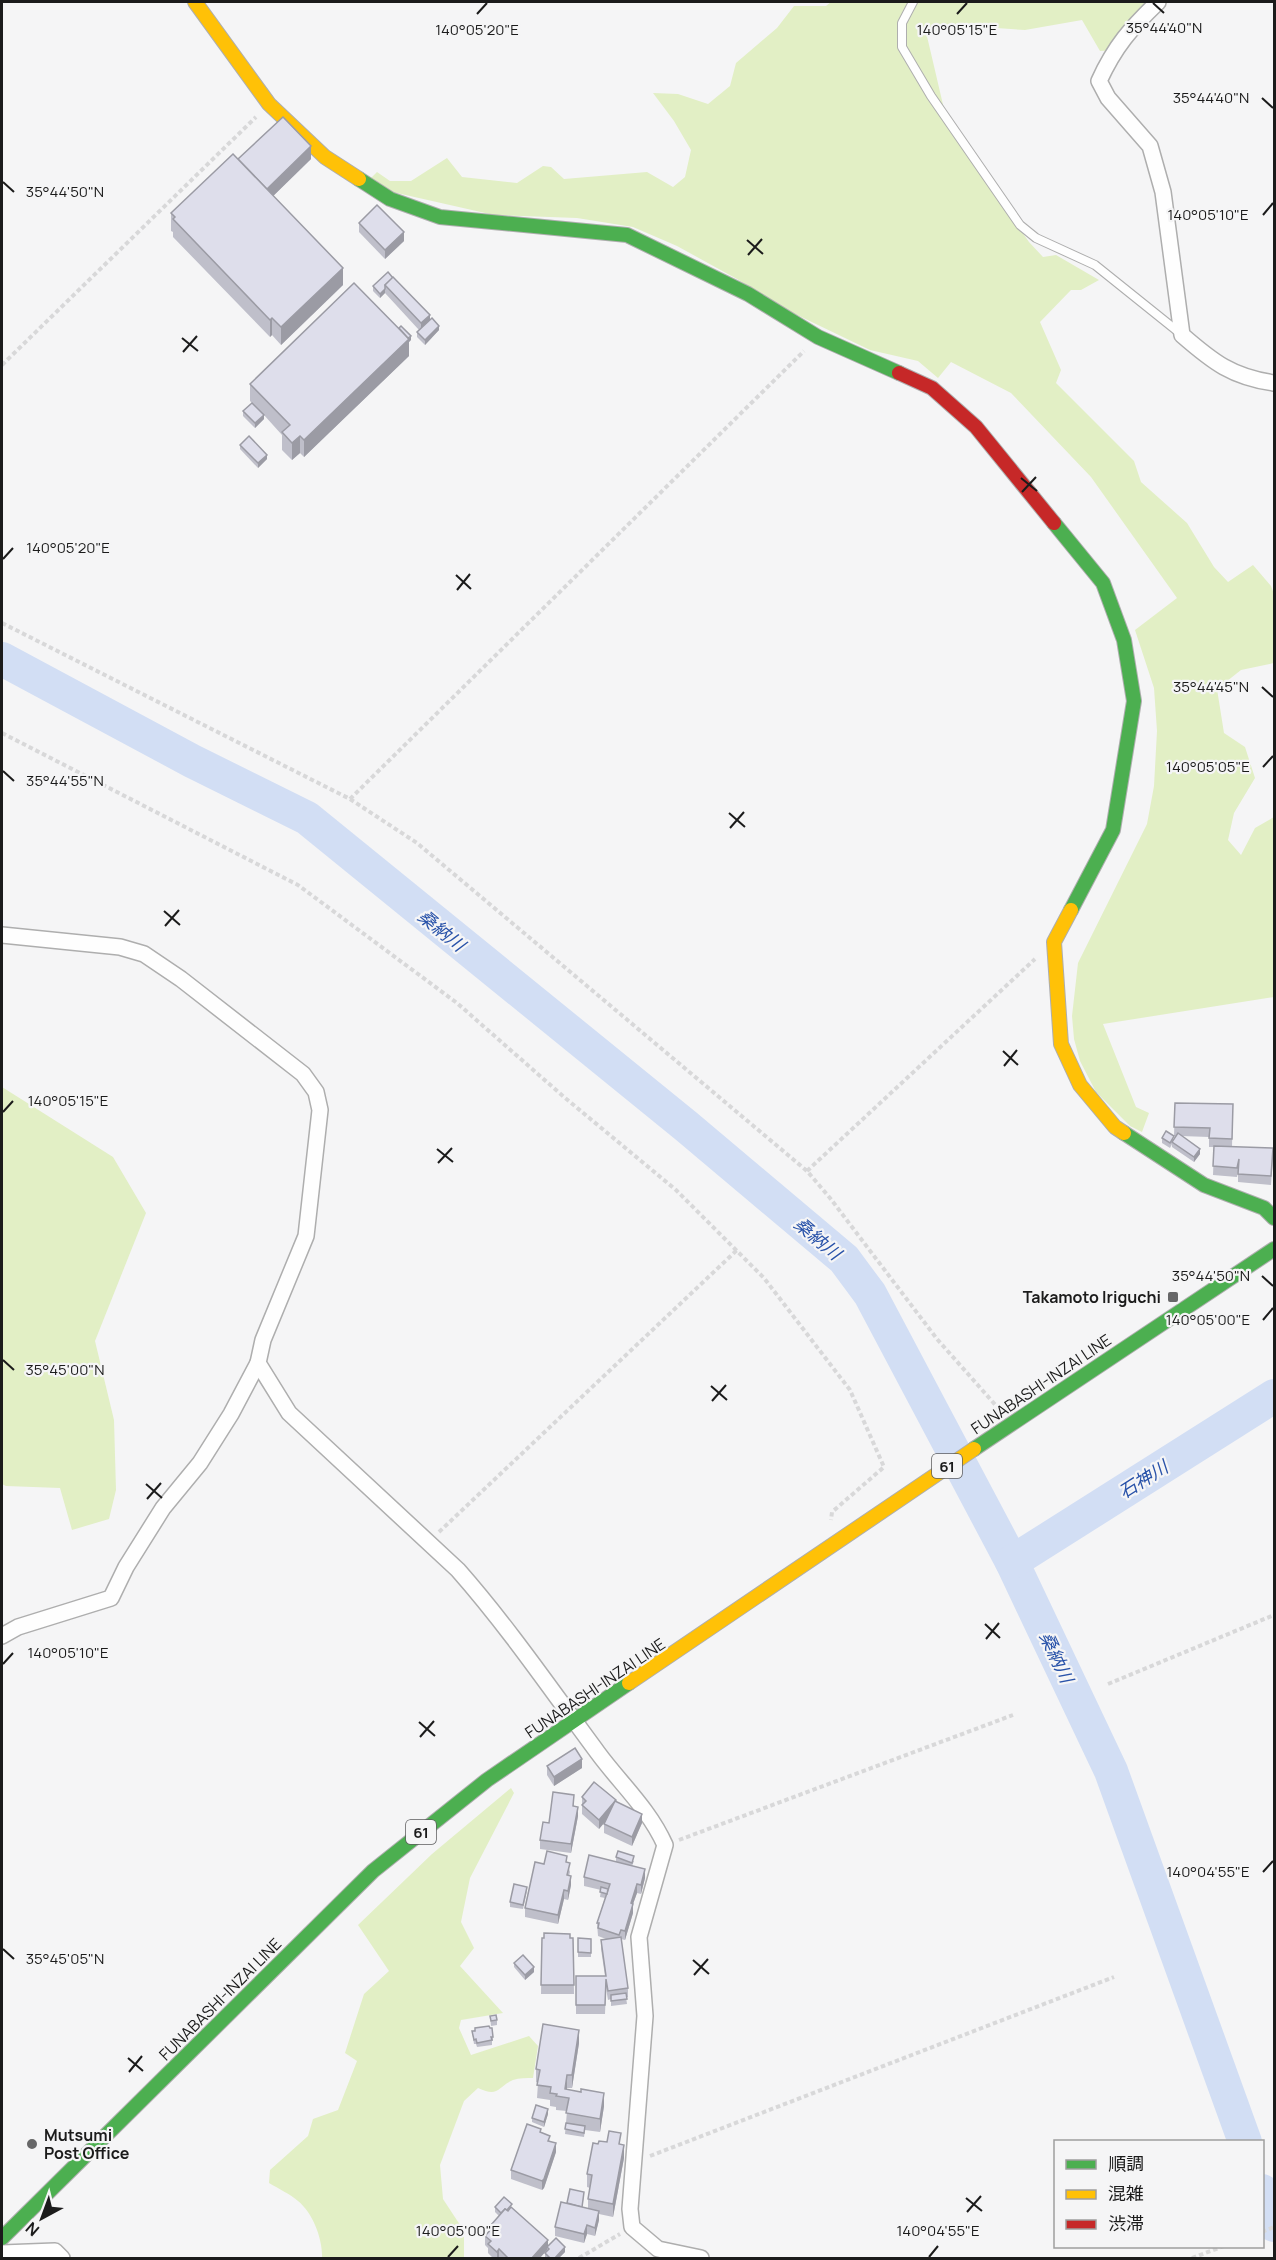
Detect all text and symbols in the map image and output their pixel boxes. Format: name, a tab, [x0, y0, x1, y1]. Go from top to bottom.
text: 35°44'40"N	[1126, 17, 1202, 38]
text: 140°05'20"E	[435, 19, 519, 40]
text: 140°05'15"E	[917, 19, 997, 40]
text: 35°44'40"N	[1173, 87, 1249, 108]
text: 35°44'50"N	[26, 181, 104, 202]
text: 140°05'10"E	[1167, 204, 1249, 225]
text: 140°05'20"E	[26, 537, 110, 558]
text: 35°44'45"N	[1173, 676, 1249, 697]
text: 140°05'05"E	[1166, 756, 1250, 777]
text: 35°44'55"N	[26, 770, 104, 791]
water label: 桑納川	[413, 904, 472, 958]
text: 140°05'15"E	[28, 1090, 108, 1111]
water label: 桑納川	[790, 1211, 848, 1266]
text: 35°44'50"N	[1172, 1265, 1250, 1286]
place label: Takamoto Iriguchi	[1023, 1286, 1161, 1308]
marker: Takamoto Iriguchi	[1166, 1290, 1180, 1304]
text: 140°05'00"E	[1166, 1309, 1250, 1330]
street label: FUNABASHI-INZAI LINE	[967, 1329, 1115, 1439]
text: 35°45'00"N	[26, 1359, 104, 1380]
water label: 石神川	[1114, 1453, 1174, 1503]
road number: 61	[932, 1454, 962, 1478]
water label: 桑納川	[1035, 1627, 1080, 1688]
street label: FUNABASHI-INZAI LINE	[521, 1633, 669, 1743]
text: 140°05'10"E	[27, 1642, 109, 1663]
road number: 61	[406, 1820, 436, 1844]
text: 140°04'55"E	[1166, 1861, 1250, 1882]
street label: FUNABASHI-INZAI LINE	[154, 1933, 286, 2065]
text: 35°45'05"N	[26, 1948, 104, 1969]
place label: Mutsumi Post Office	[44, 2124, 130, 2164]
marker: Mutsumi Post Office	[25, 2137, 39, 2151]
legend	[1054, 2140, 1264, 2248]
text: 順調	[1108, 2151, 1144, 2175]
text: 混雑	[1108, 2181, 1144, 2205]
north arrow	[12, 2188, 72, 2248]
text: 渋滞	[1108, 2211, 1144, 2235]
text: N	[21, 2217, 44, 2241]
text: 140°05'00"E	[416, 2220, 500, 2241]
text: 140°04'55"E	[896, 2220, 980, 2241]

